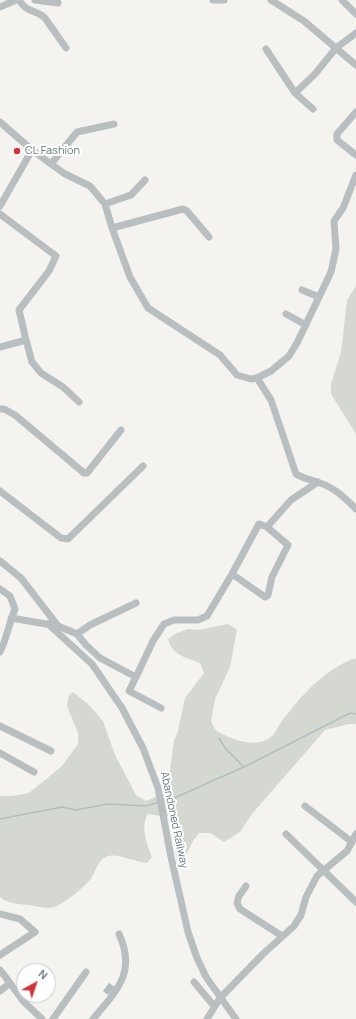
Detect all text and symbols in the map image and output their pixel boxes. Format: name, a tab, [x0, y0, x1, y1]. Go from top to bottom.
place label: CL Fashion	[25, 144, 80, 158]
marker: CL Fashion	[12, 146, 22, 156]
street label: Abandoned Railway	[157, 770, 191, 870]
north arrow	[16, 963, 56, 1003]
text: N	[36, 966, 51, 982]

